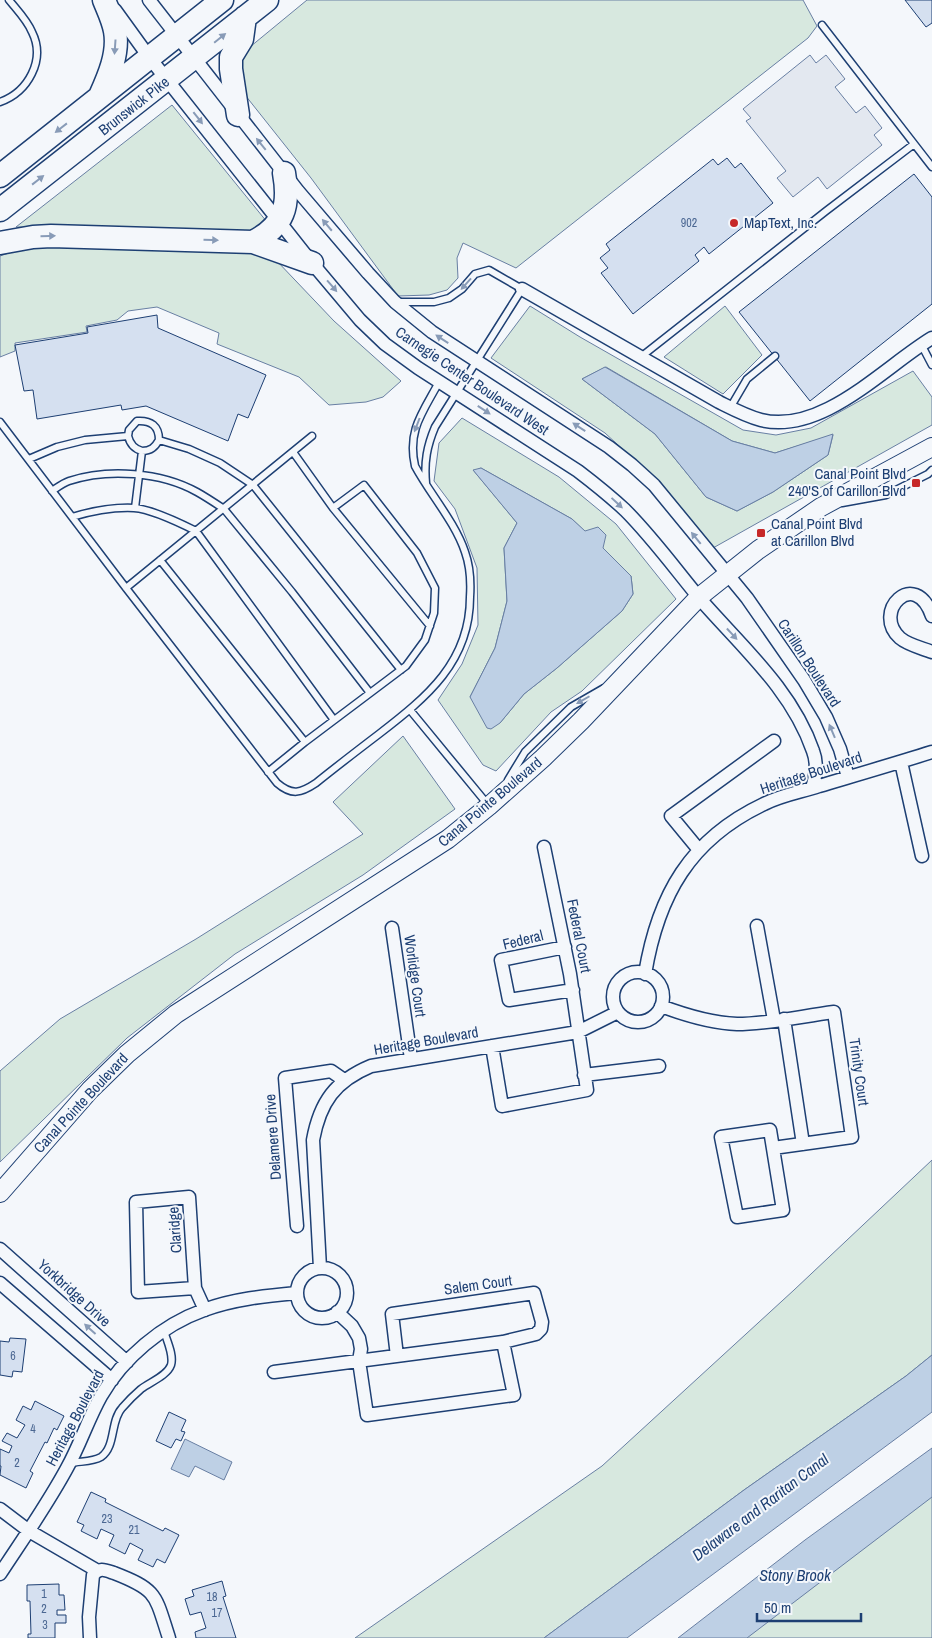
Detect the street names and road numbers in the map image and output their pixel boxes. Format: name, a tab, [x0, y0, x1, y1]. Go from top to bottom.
street label: Brunswick Pike	[94, 71, 174, 140]
street label: Carnegie Center Boulevard West	[391, 321, 554, 440]
street label: Carillon Boulevard	[773, 615, 846, 711]
street label: Heritage Boulevard	[757, 746, 864, 799]
street label: Canal Pointe Boulevard	[433, 752, 546, 851]
street label: Federal Court	[562, 897, 597, 975]
street label: Federal	[500, 924, 545, 955]
street label: Worlidge Court	[399, 934, 432, 1019]
street label: Heritage Boulevard	[372, 1021, 480, 1060]
street label: Trinity Court	[844, 1037, 875, 1108]
street label: Canal Pointe Boulevard	[29, 1048, 133, 1157]
street label: Delamere Drive	[259, 1093, 286, 1181]
street label: Claridge	[162, 1206, 187, 1254]
street label: Yorkbridge Drive	[33, 1254, 116, 1331]
street label: Salem Court	[443, 1269, 514, 1300]
street label: Heritage Boulevard	[40, 1366, 109, 1469]

